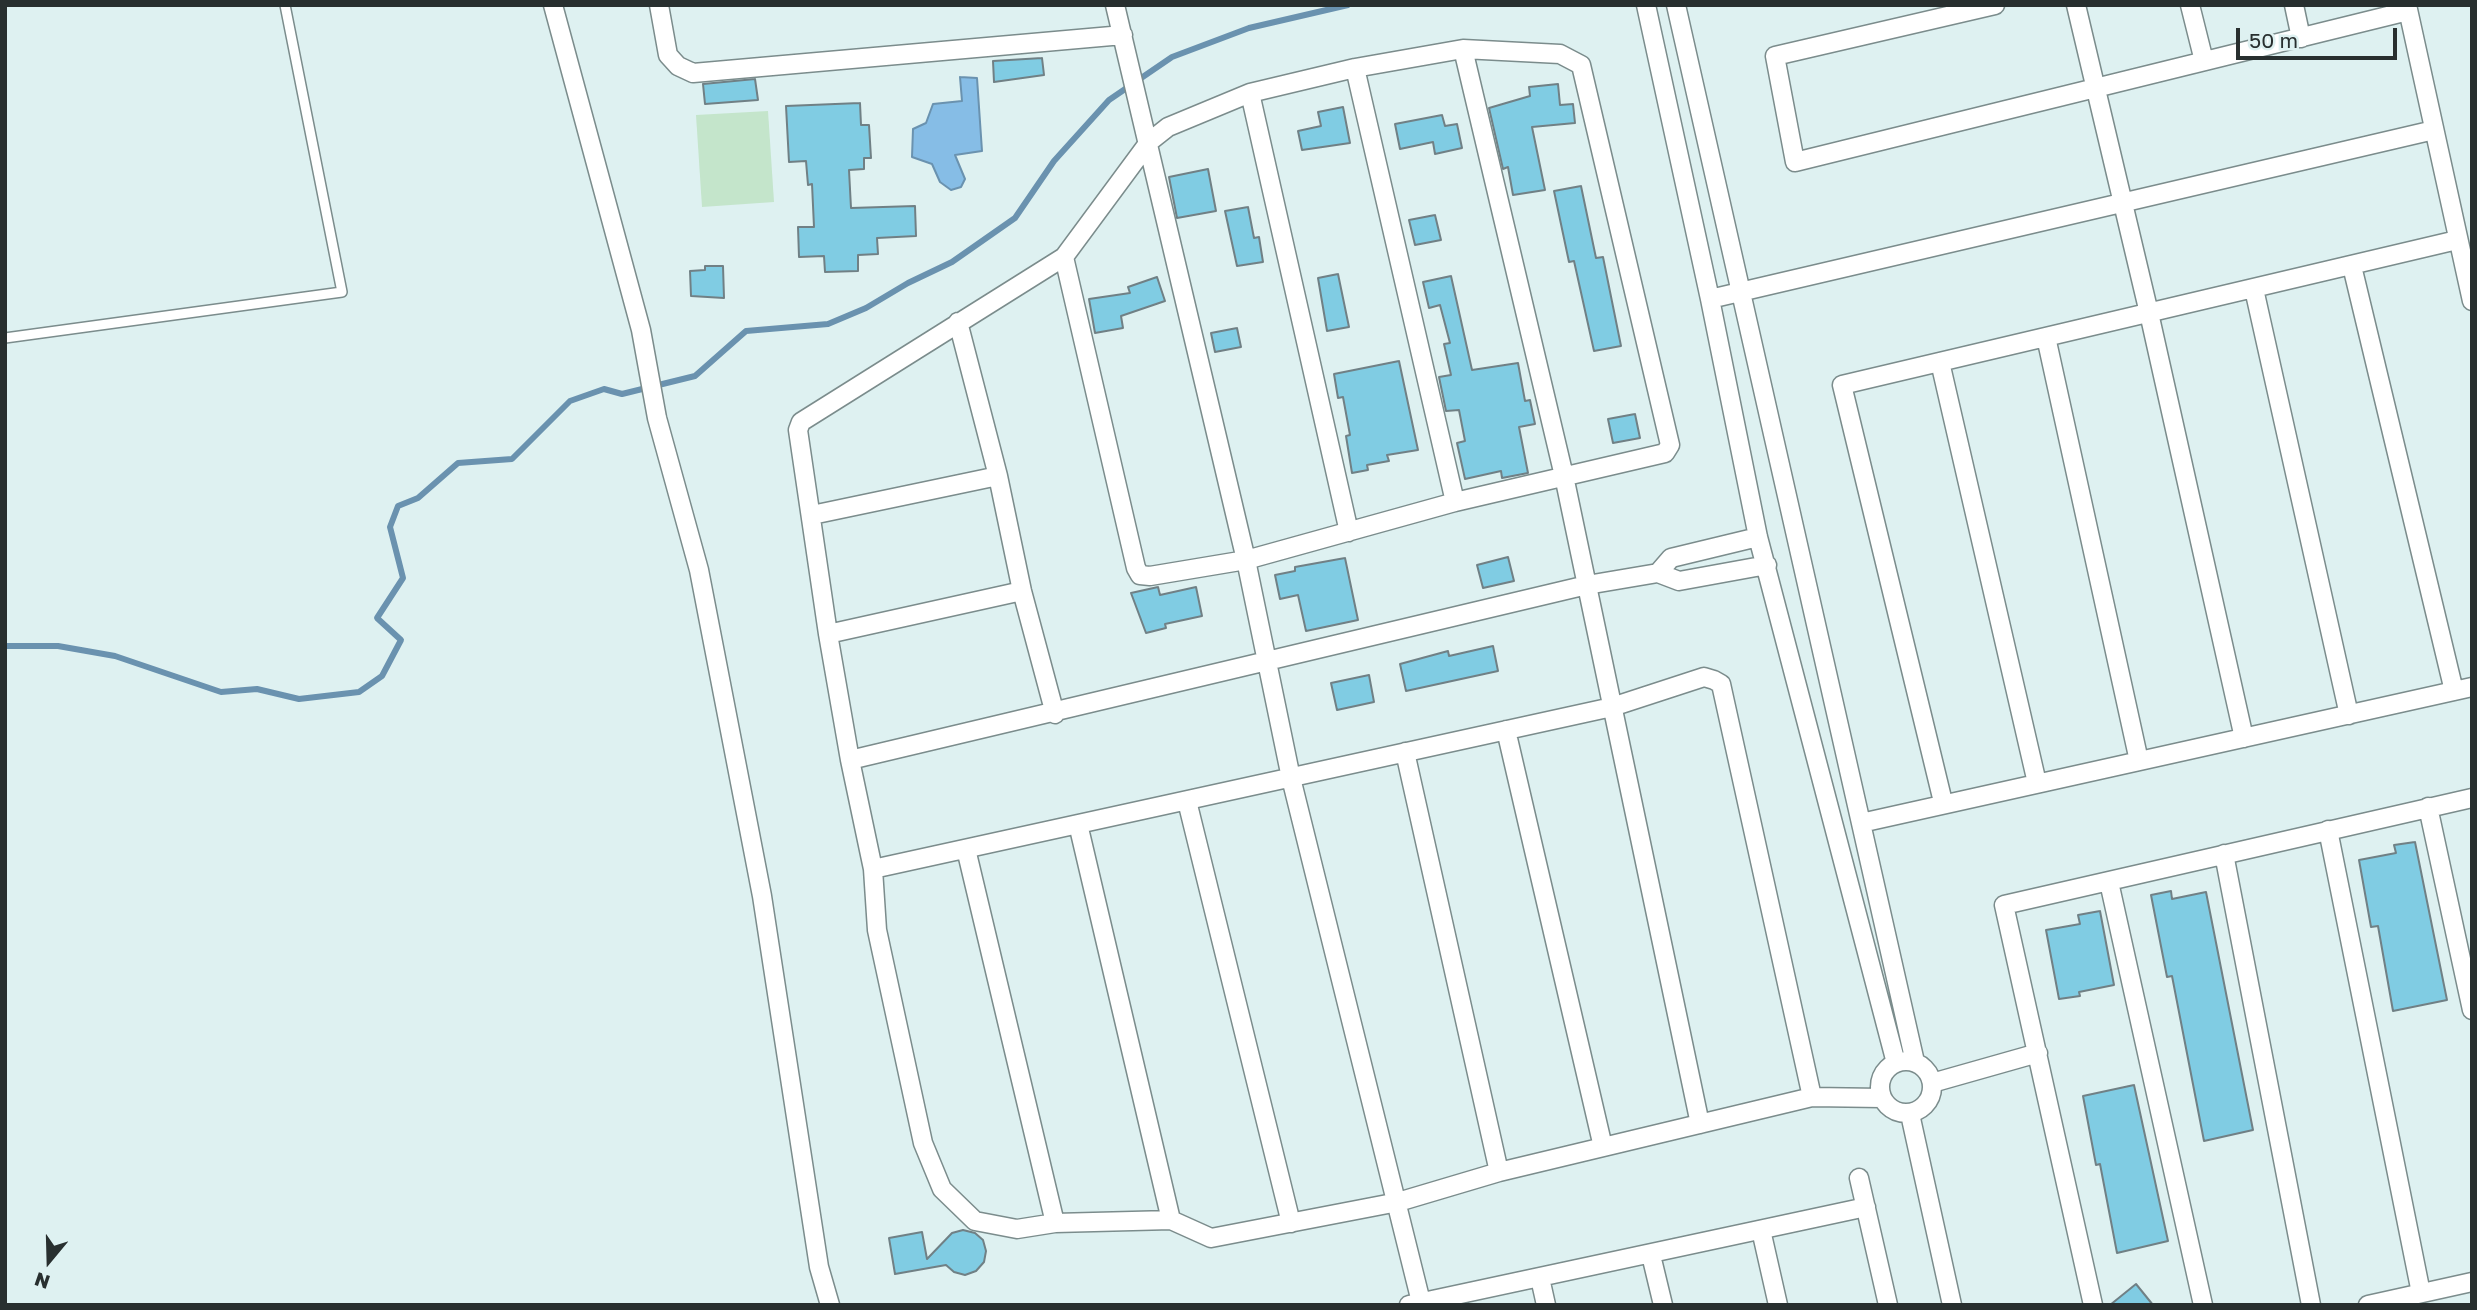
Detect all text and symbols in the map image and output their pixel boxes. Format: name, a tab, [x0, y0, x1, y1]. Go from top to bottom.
scale bar	[2239, 14, 2400, 58]
text: 50 m	[2249, 27, 2298, 53]
north arrow	[14, 1226, 84, 1296]
text: N	[31, 1268, 53, 1295]

